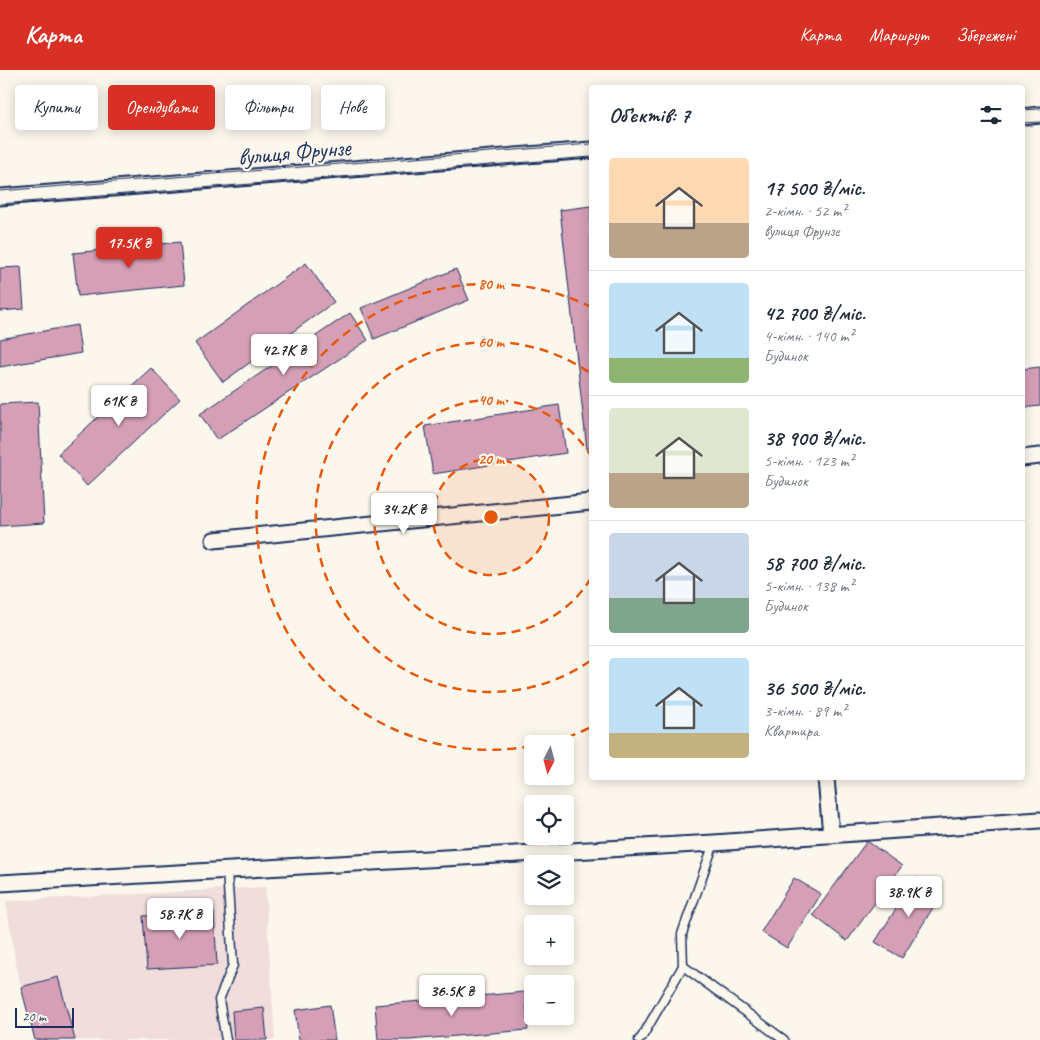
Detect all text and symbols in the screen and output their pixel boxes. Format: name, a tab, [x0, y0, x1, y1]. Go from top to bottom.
text: Карта	[25, 20, 82, 50]
text: Карта	[800, 24, 841, 46]
text: Маршрут	[869, 24, 928, 46]
text: Збережені	[956, 24, 1015, 46]
chip: Купити	[15, 85, 98, 130]
chip: Орендувати	[108, 85, 215, 130]
chip: Фільтри	[225, 85, 311, 130]
chip: Нове	[321, 85, 385, 130]
icon: filters	[977, 101, 1005, 129]
text: Об’єктів: 7	[609, 102, 690, 128]
street label: вулиця Фрунзе	[236, 132, 354, 172]
text: 17 500 ₴/міс.	[764, 175, 865, 201]
icon: home	[649, 178, 709, 238]
text: 2-кімн. · 52 m²	[764, 201, 846, 221]
text: вулиця Фрунзе	[764, 221, 839, 241]
pin: 17.5K ₴	[83, 226, 175, 269]
text: 17.5K ₴	[107, 233, 151, 253]
text: 80 m	[478, 275, 505, 294]
text: 42 700 ₴/міс.	[764, 300, 865, 326]
icon: home	[649, 303, 709, 363]
text: 4-кімн. · 140 m²	[764, 326, 854, 346]
text: 60 m	[478, 333, 505, 352]
pin: 42.7K ₴	[238, 334, 330, 376]
text: 42.7K ₴	[262, 340, 306, 360]
text: Будинок	[764, 346, 808, 366]
pin: 61K ₴	[84, 384, 154, 427]
text: 61K ₴	[102, 391, 136, 411]
text: 40 m	[478, 391, 505, 410]
text: 38 900 ₴/міс.	[764, 425, 865, 451]
icon: home	[649, 428, 709, 488]
text: 20 m	[478, 450, 505, 469]
text: 5-кімн. · 123 m²	[764, 451, 854, 471]
text: Будинок	[764, 471, 808, 491]
pin: 34.2K ₴	[358, 492, 450, 535]
text: 34.2K ₴	[382, 499, 426, 519]
centre of rings	[482, 508, 500, 526]
text: 58 700 ₴/міс.	[764, 550, 865, 576]
icon: home	[649, 553, 709, 613]
text: 5-кімн. · 138 m²	[764, 576, 854, 596]
text: Будинок	[764, 596, 808, 616]
text: 36 500 ₴/міс.	[764, 675, 866, 701]
icon: home	[649, 678, 709, 738]
text: 3-кімн. · 89 m²	[764, 701, 846, 721]
text: Квартира	[764, 721, 819, 741]
north arrow	[524, 735, 574, 785]
map controls	[524, 735, 574, 1025]
button: locate	[524, 795, 574, 845]
button: layers	[524, 855, 574, 905]
pin: 38.9K ₴	[863, 876, 955, 918]
text: 38.9K ₴	[887, 882, 931, 902]
pin: 58.7K ₴	[134, 898, 226, 940]
text: 58.7K ₴	[158, 904, 202, 924]
button: +	[524, 915, 574, 965]
pin: 36.5K ₴	[406, 974, 498, 1017]
button: −	[524, 975, 574, 1025]
text: 36.5K ₴	[430, 981, 474, 1001]
scale bar	[15, 1005, 74, 1028]
text: 20 m	[22, 1008, 46, 1025]

